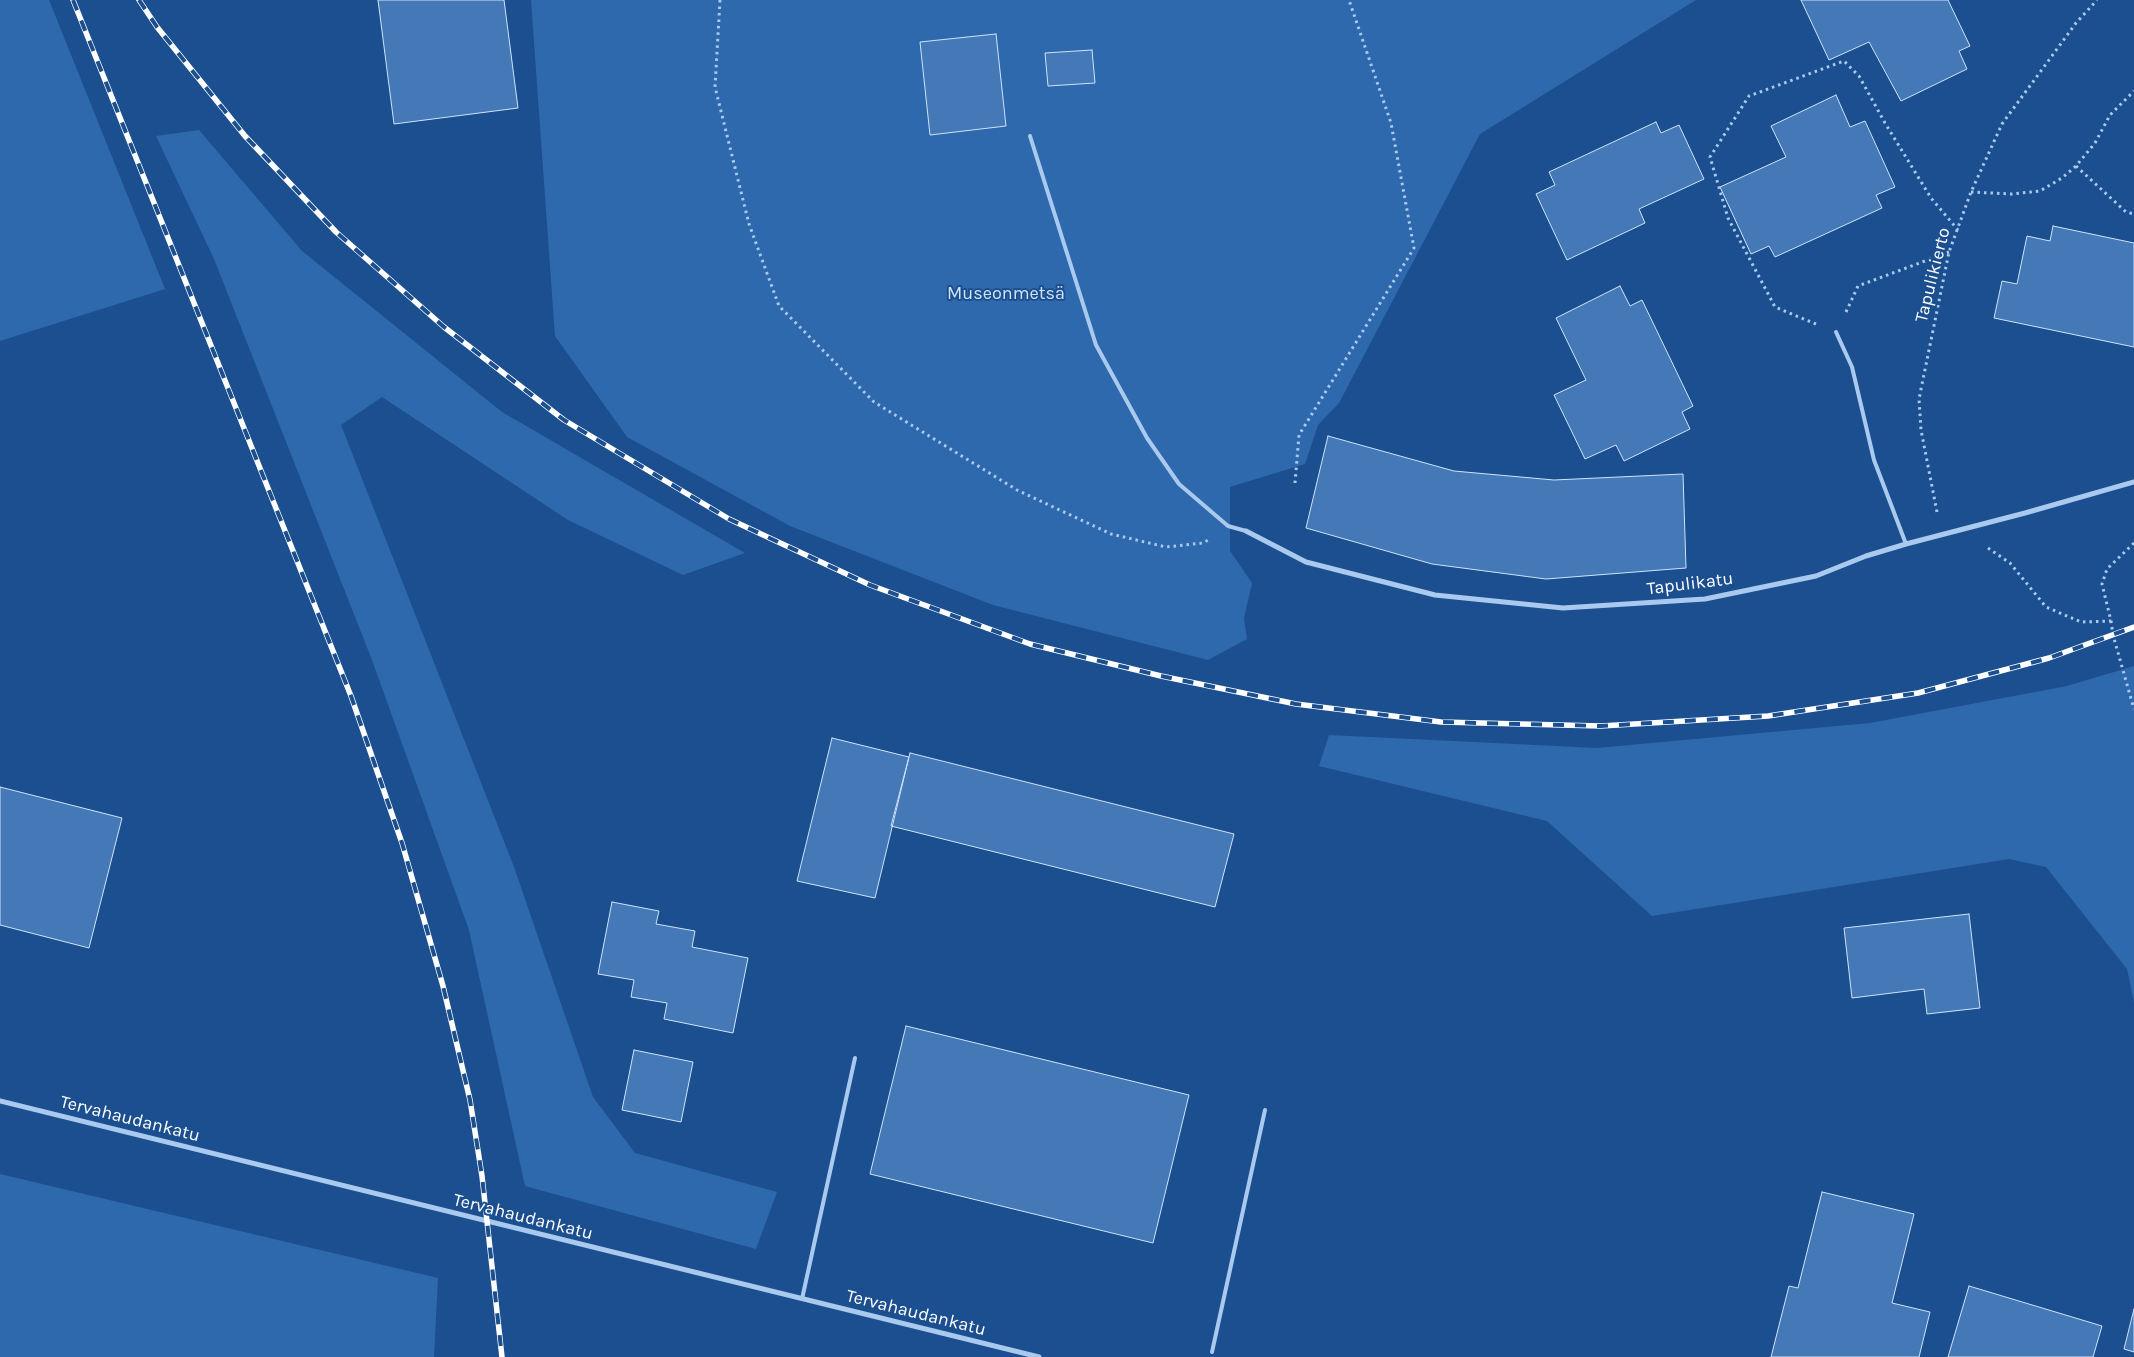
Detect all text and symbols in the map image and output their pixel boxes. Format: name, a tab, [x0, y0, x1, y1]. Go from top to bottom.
street label: Tapulikierto	[1911, 225, 1955, 325]
park label: Museonmetsä	[947, 283, 1065, 305]
street label: Tapulikatu	[1646, 568, 1734, 600]
street label: Tervahaudankatu	[58, 1091, 202, 1147]
street label: Tervahaudankatu	[451, 1189, 595, 1245]
street label: Tervahaudankatu	[844, 1285, 988, 1341]

